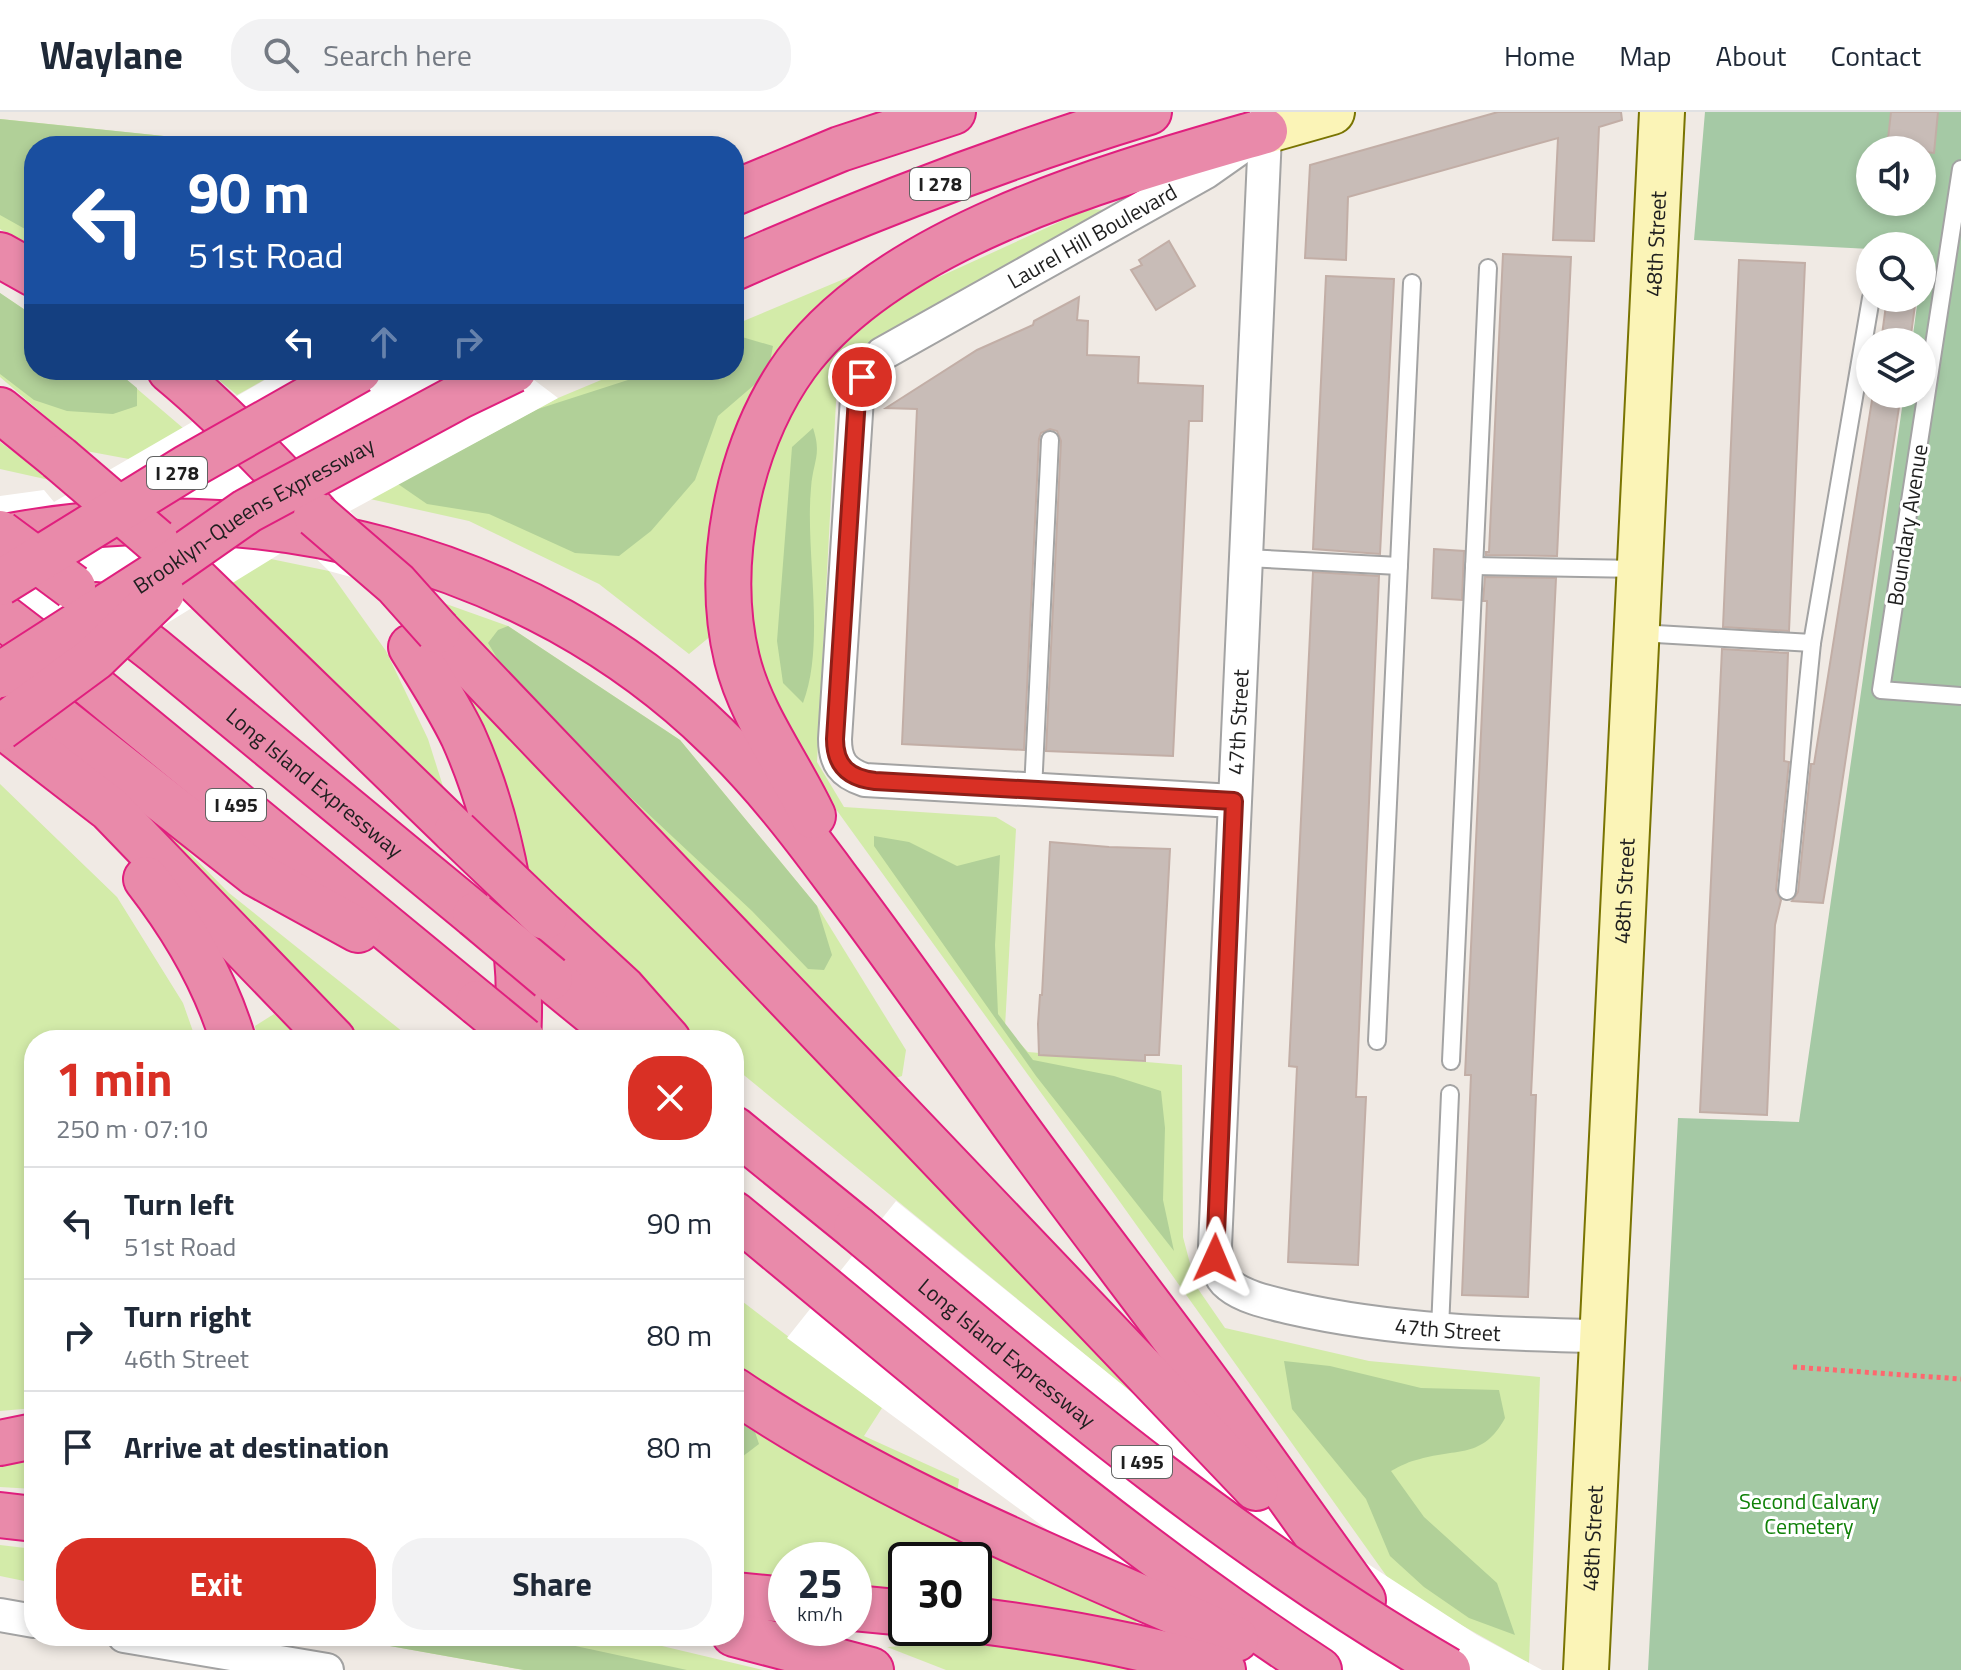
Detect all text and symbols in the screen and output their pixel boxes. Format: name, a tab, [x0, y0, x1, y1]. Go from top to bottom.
search box	[231, 19, 791, 91]
text: Waylane	[40, 26, 183, 84]
text: Search here	[323, 32, 472, 78]
icon: search	[259, 33, 303, 77]
text: Home	[1504, 34, 1575, 77]
text: Map	[1619, 34, 1672, 77]
text: About	[1716, 34, 1786, 77]
text: Contact	[1830, 34, 1921, 77]
map controls	[1856, 136, 1936, 408]
button: sound	[1856, 136, 1936, 216]
text: 90 m	[188, 150, 310, 235]
icon: left	[56, 168, 160, 272]
road number: I 278	[910, 168, 970, 200]
street label: Laurel Hill Boulevard	[1001, 175, 1183, 297]
street label: 48th Street	[1636, 190, 1675, 297]
text: 51st Road	[188, 227, 344, 282]
button: search	[1856, 232, 1936, 312]
icon: left	[278, 320, 322, 364]
icon: ahead	[362, 320, 406, 364]
icon: right	[446, 320, 490, 364]
button: layers	[1856, 328, 1936, 408]
pin	[828, 343, 896, 411]
icon: arrive	[840, 355, 884, 399]
street label: Brooklyn-Queens Expressway	[126, 428, 381, 602]
street label: Boundary Avenue	[1877, 442, 1937, 608]
road number: I 278	[147, 457, 207, 489]
street label: 47th Street	[1218, 668, 1258, 776]
street label: Long Island Expressway	[219, 699, 411, 866]
road number: I 495	[206, 789, 266, 821]
street label: 48th Street	[1604, 837, 1644, 945]
text: 1 min	[56, 1042, 173, 1115]
button: close	[628, 1056, 712, 1140]
text: 250 m · 07:10	[56, 1109, 208, 1148]
text: Turn left	[124, 1181, 234, 1227]
text: 90 m	[647, 1200, 712, 1246]
icon: left	[56, 1201, 100, 1245]
position arrow	[1173, 1216, 1257, 1300]
text: 51st Road	[124, 1227, 236, 1266]
street label: Long Island Expressway	[911, 1270, 1103, 1436]
text: Turn right	[124, 1293, 252, 1339]
street label: 47th Street	[1393, 1308, 1502, 1350]
text: 80 m	[647, 1312, 712, 1358]
icon: right	[56, 1313, 100, 1357]
text: 46th Street	[124, 1339, 249, 1378]
text: Arrive at destination	[124, 1424, 389, 1470]
text: 80 m	[647, 1424, 712, 1470]
icon: arrive	[56, 1425, 100, 1469]
road number: I 495	[1112, 1446, 1172, 1478]
street label: 48th Street	[1573, 1484, 1612, 1592]
park label: Second Calvary Cemetery	[1739, 1484, 1879, 1543]
button: Exit	[56, 1538, 376, 1630]
button: Share	[392, 1538, 712, 1630]
speed limit sign: 30	[888, 1542, 992, 1646]
text: 25	[798, 1553, 842, 1614]
text: km/h	[797, 1598, 843, 1629]

